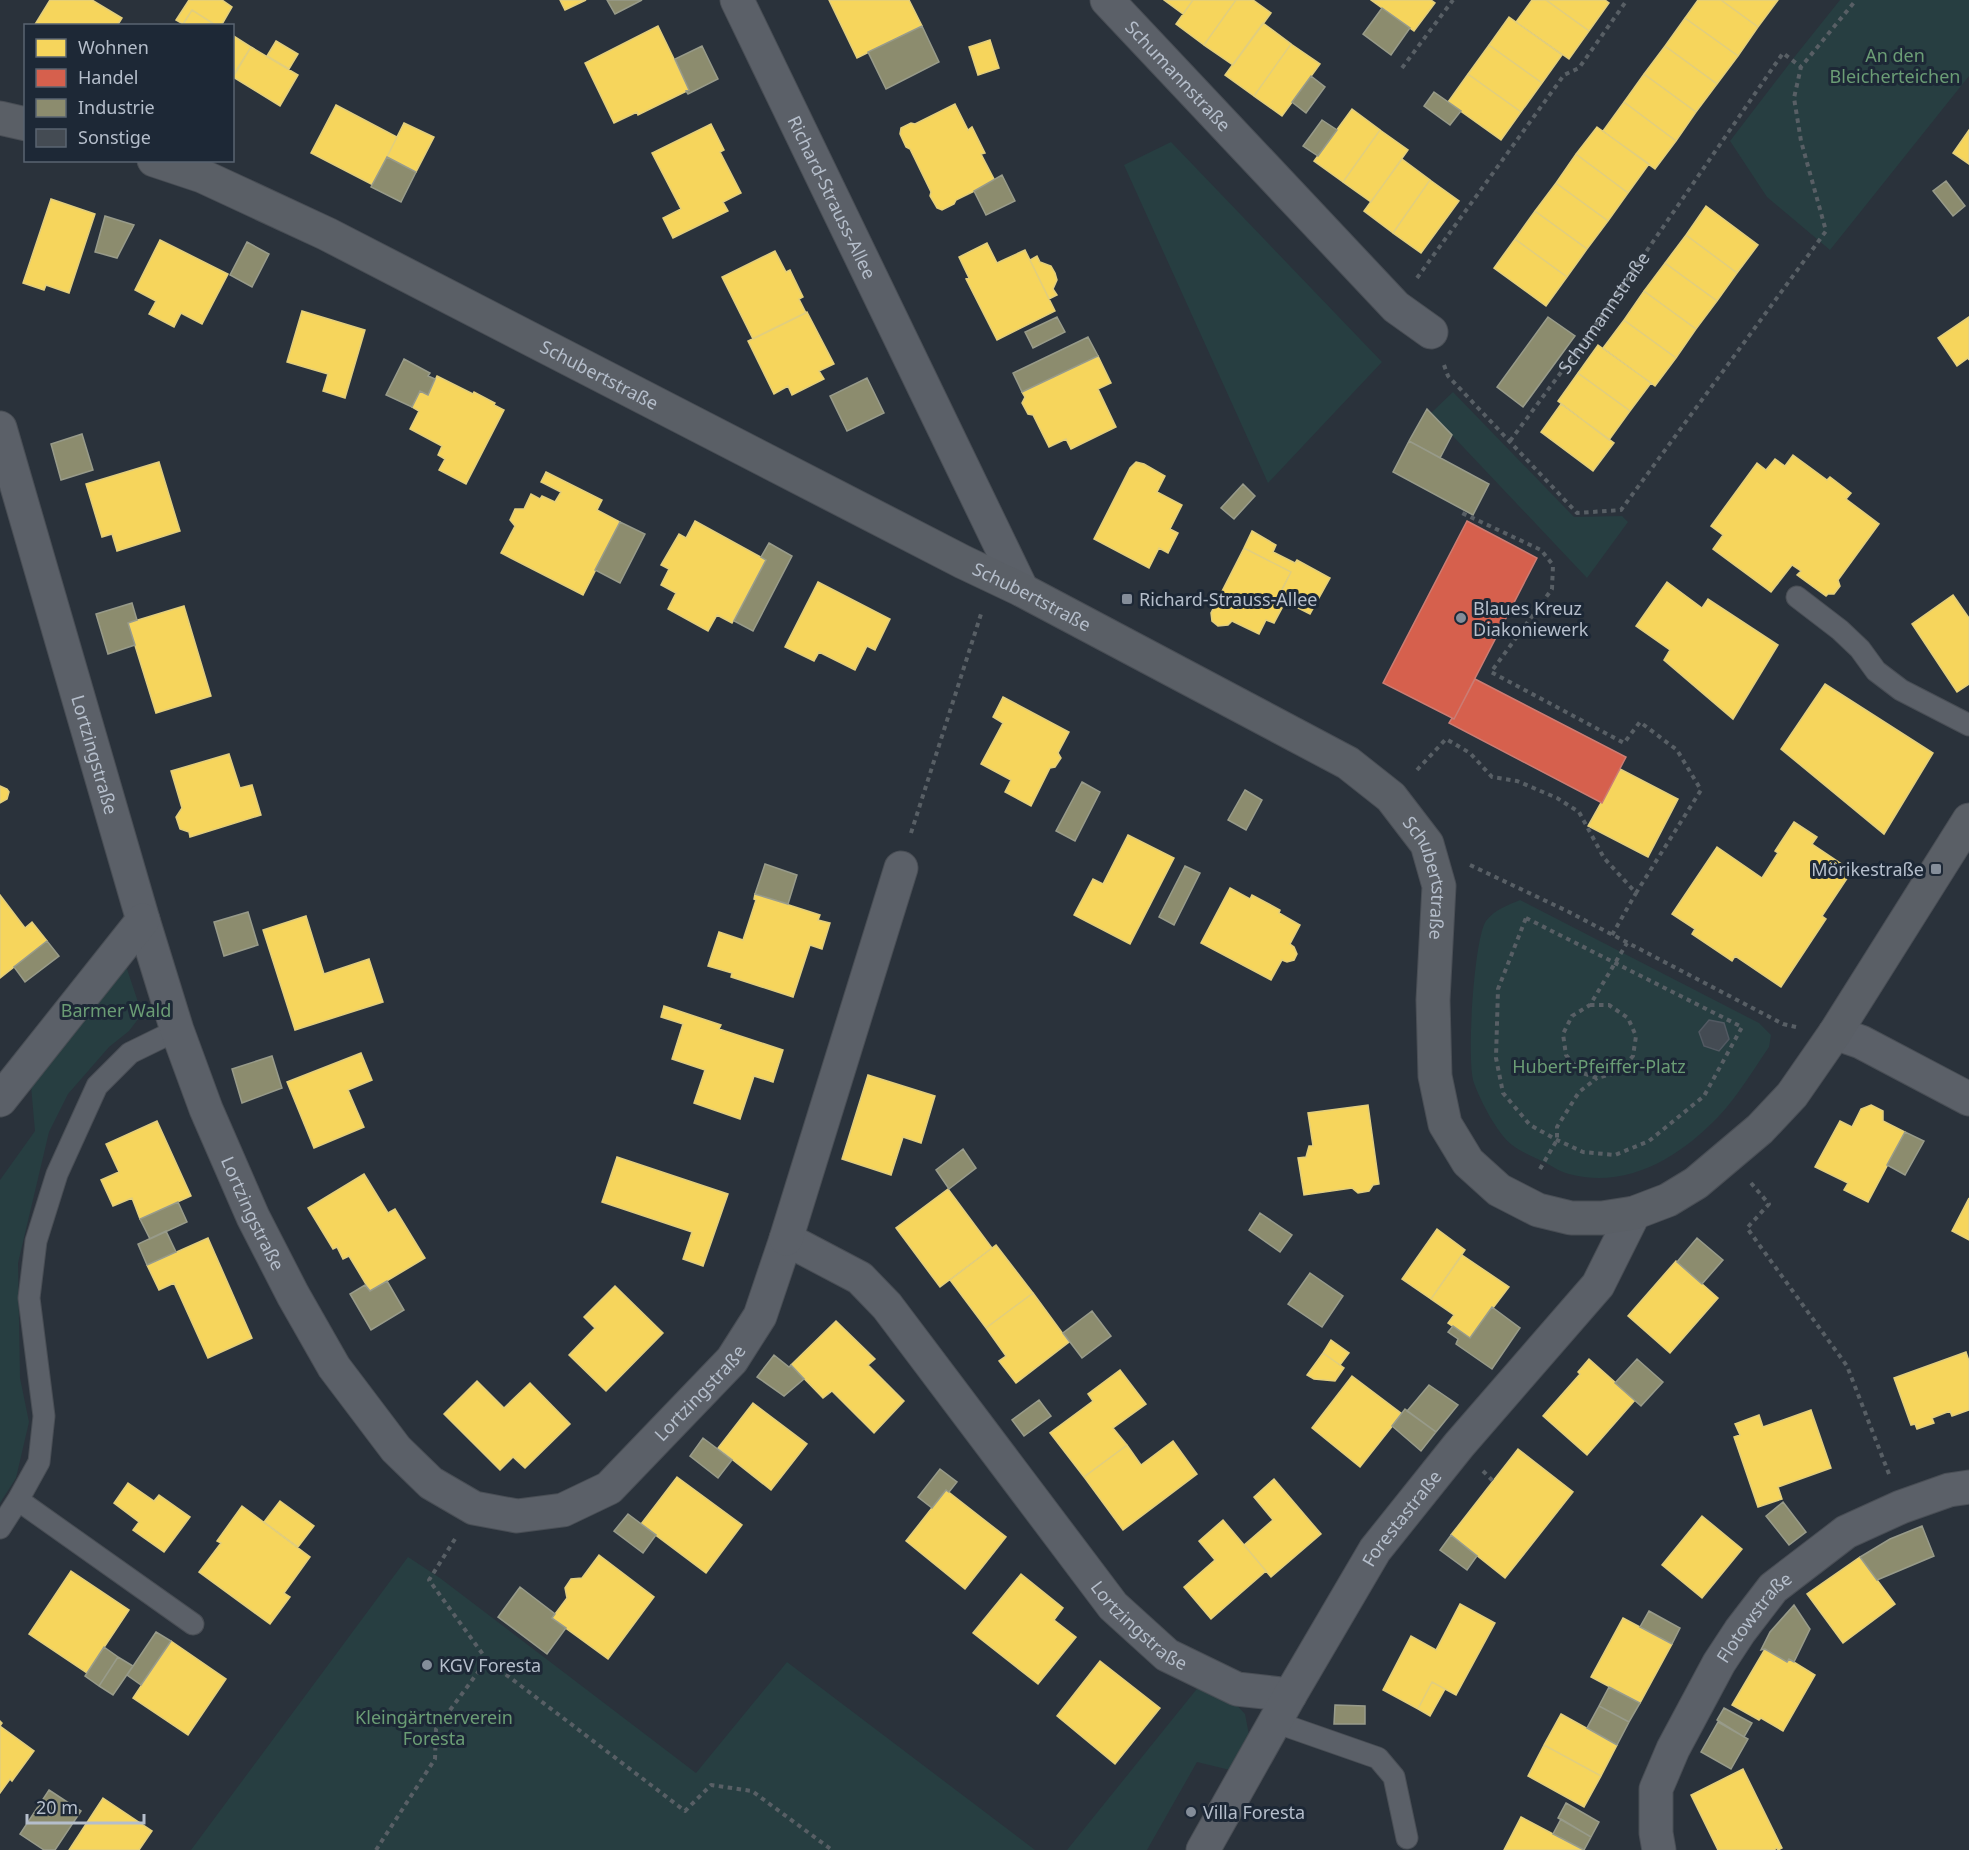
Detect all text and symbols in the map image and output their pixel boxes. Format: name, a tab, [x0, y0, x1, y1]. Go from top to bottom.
street label: Schumannstraße	[1120, 15, 1236, 136]
legend	[24, 24, 234, 162]
text: Wohnen	[78, 35, 149, 59]
park label: An den Bleicherteichen	[1830, 43, 1960, 88]
text: Handel	[78, 65, 138, 89]
text: Industrie	[78, 95, 155, 119]
street label: Richard-Strauss-Allee	[783, 112, 882, 283]
text: Sonstige	[78, 125, 151, 149]
street label: Schumannstraße	[1552, 247, 1655, 378]
street label: Schubertstraße	[536, 334, 663, 415]
street label: Schubertstraße	[969, 556, 1095, 637]
place label: Richard-Strauss-Allee	[1139, 587, 1317, 611]
marker: Richard-Strauss-Allee	[1120, 592, 1134, 606]
place label: Blaues Kreuz Diakoniewerk	[1473, 596, 1589, 641]
marker: Blaues Kreuz Diakoniewerk	[1454, 611, 1468, 625]
street label: Lortzingstraße	[66, 692, 124, 817]
street label: Schubertstraße	[1398, 811, 1451, 940]
place label: Mörikestraße	[1811, 857, 1924, 881]
marker: Mörikestraße	[1929, 862, 1943, 876]
park label: Barmer Wald	[61, 998, 171, 1022]
park label: Hubert-Pfeiffer-Platz	[1512, 1054, 1686, 1078]
street label: Lortzingstraße	[216, 1152, 290, 1274]
street label: Lortzingstraße	[649, 1340, 751, 1446]
street label: Forestastraße	[1356, 1465, 1446, 1571]
street label: Flotowstraße	[1710, 1566, 1796, 1667]
street label: Lortzingstraße	[1086, 1575, 1191, 1675]
place label: KGV Foresta	[439, 1653, 541, 1677]
marker: KGV Foresta	[420, 1658, 434, 1672]
park label: Kleingärtnerverein Foresta	[355, 1705, 513, 1750]
scale bar	[27, 1787, 144, 1825]
text: 20 m	[36, 1795, 78, 1819]
place label: Villa Foresta	[1203, 1800, 1305, 1824]
marker: Villa Foresta	[1184, 1805, 1198, 1819]

